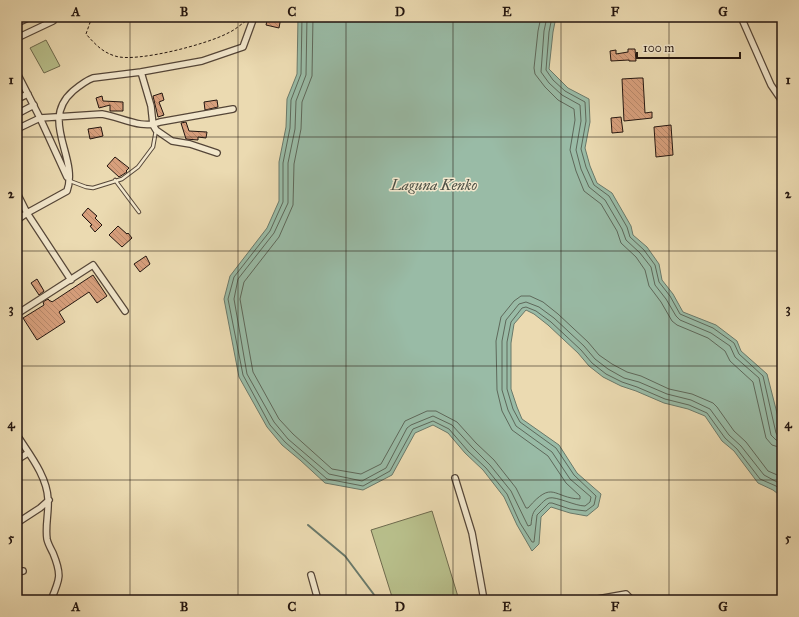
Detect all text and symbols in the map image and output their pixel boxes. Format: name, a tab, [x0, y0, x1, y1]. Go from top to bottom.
text: A	[71, 4, 81, 20]
text: B	[180, 4, 189, 20]
text: C	[288, 4, 297, 20]
text: D	[395, 4, 405, 20]
text: E	[502, 4, 512, 20]
text: F	[611, 4, 620, 20]
text: G	[718, 4, 728, 20]
scale bar	[637, 34, 740, 60]
text: 100 m	[643, 41, 674, 55]
text: 1	[8, 72, 14, 88]
text: 1	[785, 72, 791, 88]
water label: Laguna Kenko	[390, 176, 478, 194]
text: 2	[8, 186, 15, 202]
text: 2	[785, 186, 792, 202]
text: 3	[8, 301, 14, 317]
text: 3	[785, 301, 791, 317]
text: 4	[7, 416, 15, 432]
text: 4	[784, 416, 792, 432]
text: 5	[8, 530, 15, 546]
text: 5	[785, 530, 792, 546]
text: A	[71, 599, 81, 615]
text: B	[180, 599, 189, 615]
text: C	[288, 599, 297, 615]
text: D	[395, 599, 405, 615]
text: E	[502, 599, 512, 615]
text: F	[611, 599, 620, 615]
text: G	[718, 599, 728, 615]

